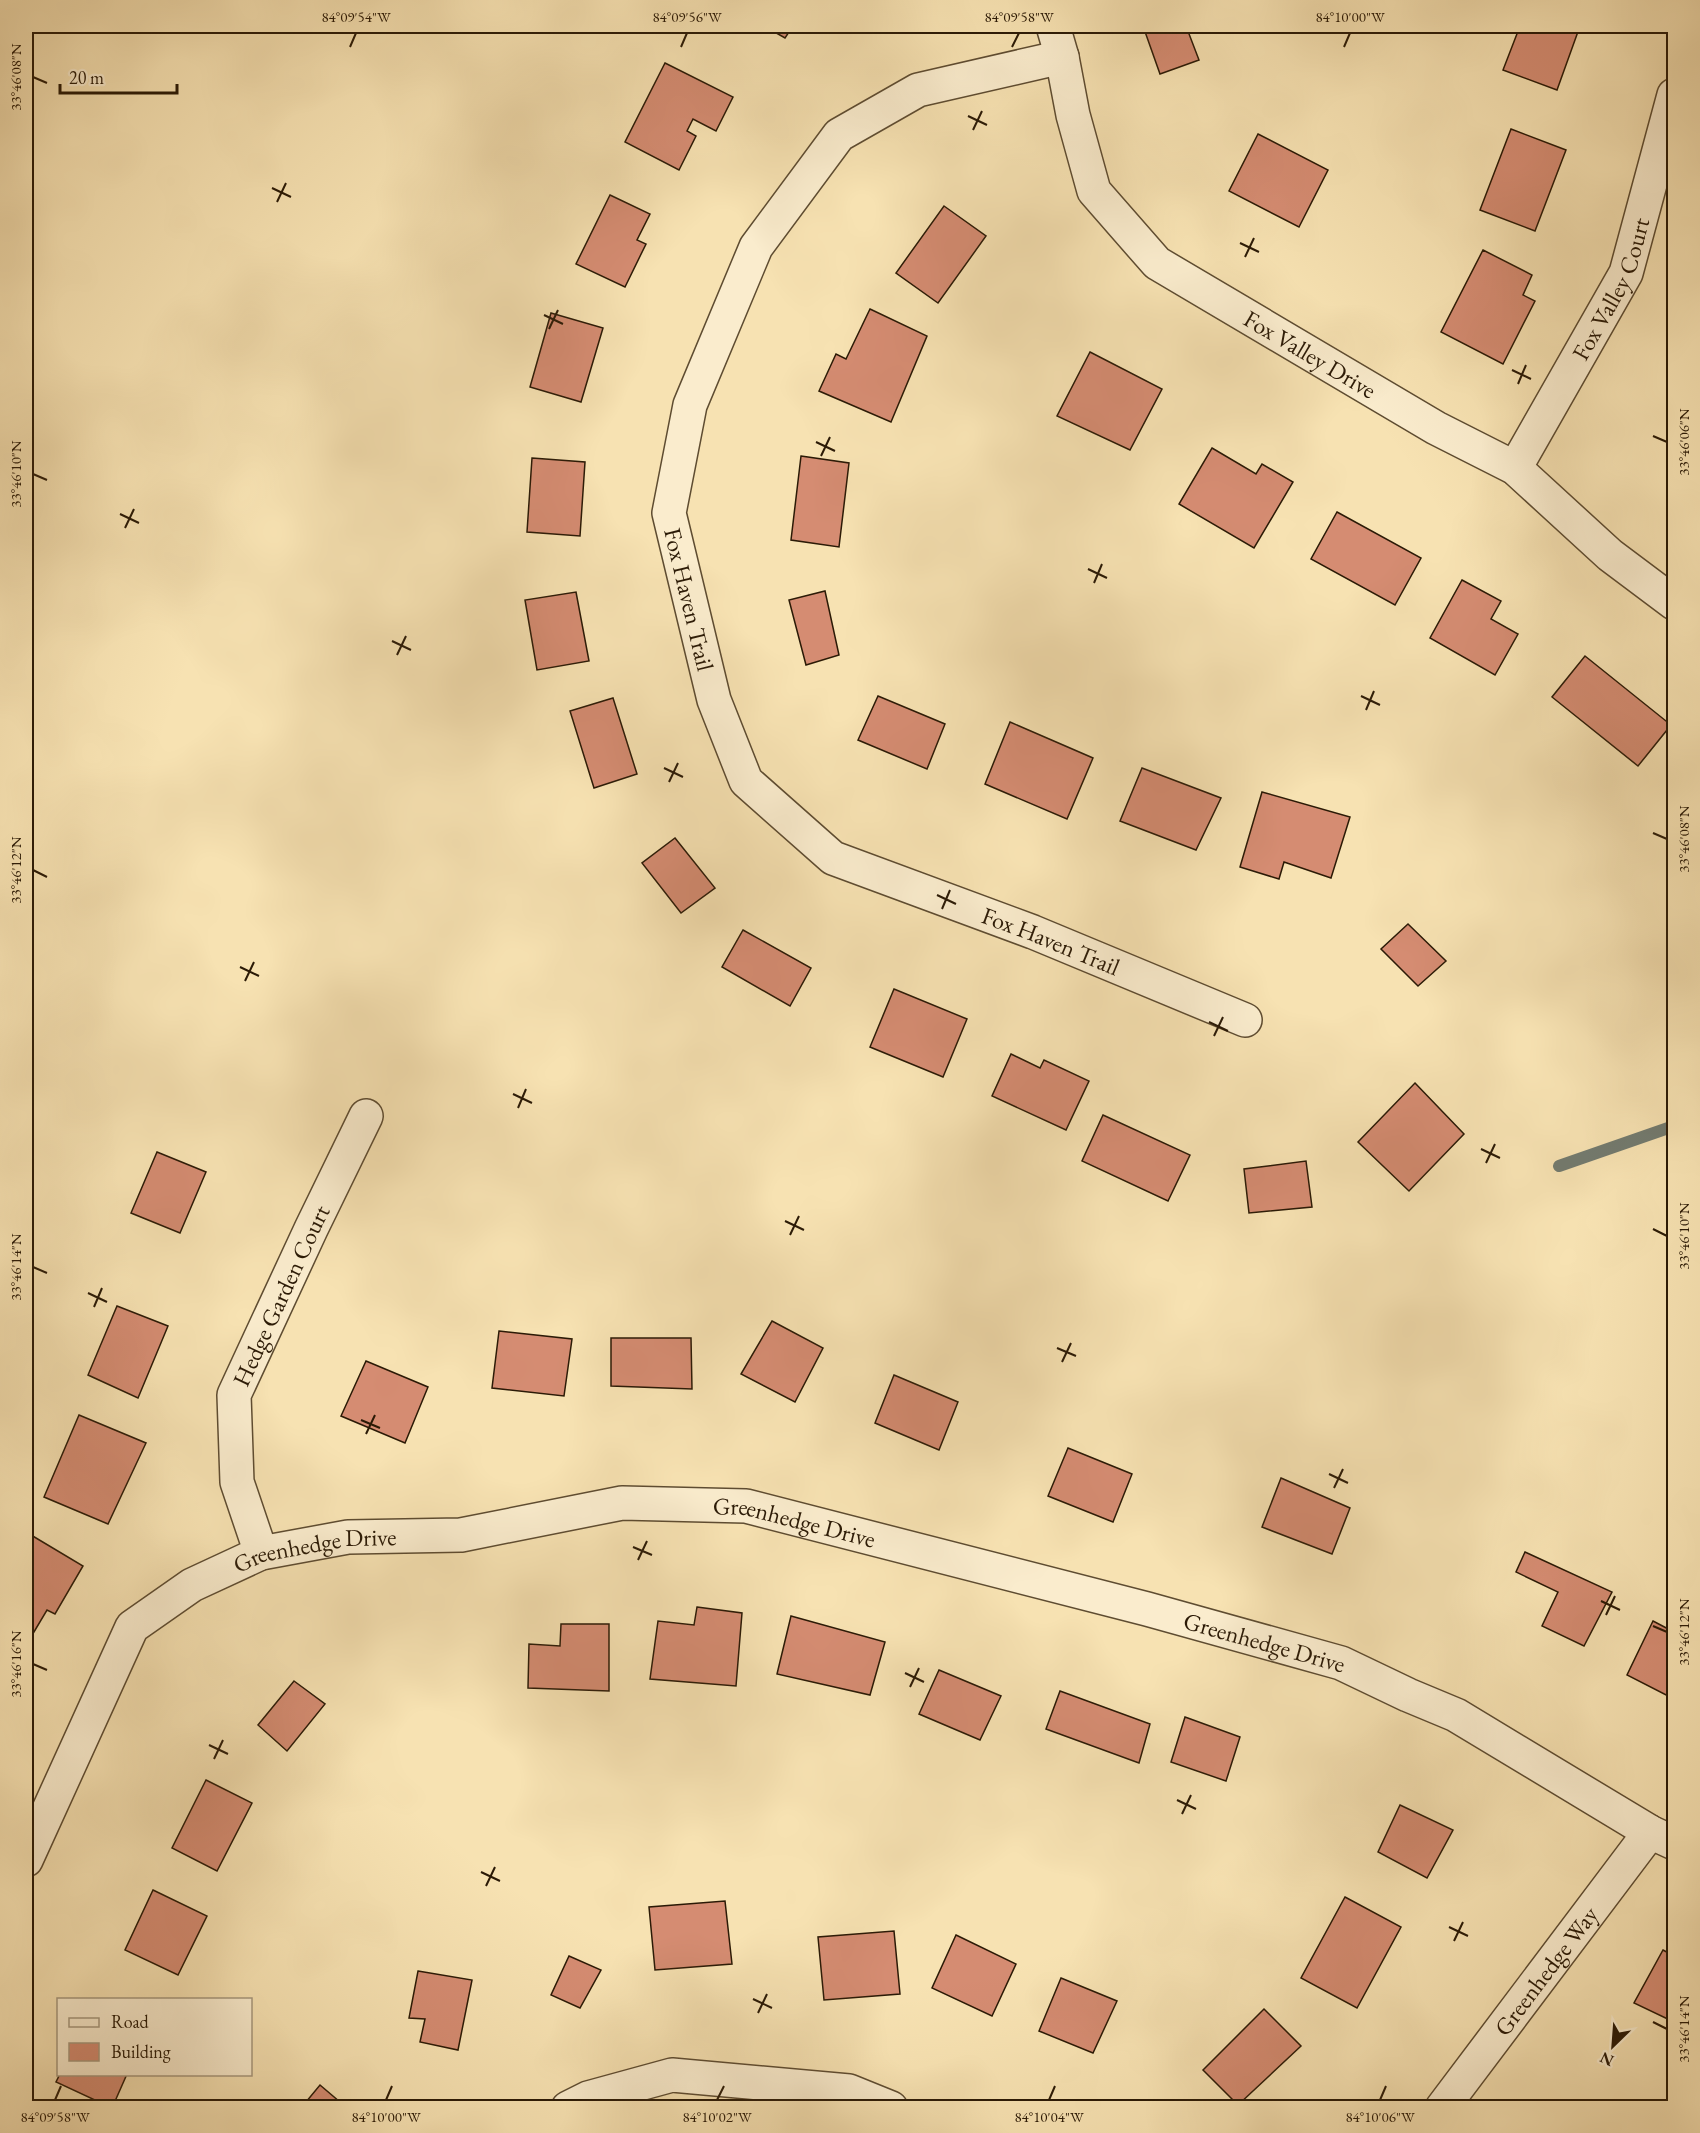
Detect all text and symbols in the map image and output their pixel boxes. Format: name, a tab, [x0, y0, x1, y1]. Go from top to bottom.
text: 84°09'54"W	[321, 7, 391, 26]
text: 84°09'56"W	[652, 7, 722, 26]
text: 84°09'58"W	[984, 7, 1054, 26]
text: 84°10'00"W	[1315, 7, 1385, 26]
text: 33°46'08"N	[6, 43, 25, 111]
scale bar	[60, 57, 177, 95]
text: 20 m	[69, 66, 104, 89]
street label: Fox Valley Court	[1564, 214, 1656, 366]
street label: Fox Valley Drive	[1238, 303, 1382, 405]
text: 33°46'06"N	[1674, 408, 1693, 476]
text: 33°46'10"N	[6, 440, 25, 508]
street label: Fox Haven Trail	[658, 525, 722, 674]
text: 33°46'08"N	[1674, 805, 1693, 873]
text: 33°46'12"N	[6, 836, 25, 904]
street label: Fox Haven Trail	[978, 899, 1125, 982]
street label: Hedge Garden Court	[225, 1199, 336, 1391]
text: 33°46'10"N	[1674, 1202, 1693, 1270]
text: 33°46'14"N	[6, 1233, 25, 1301]
street label: Greenhedge Drive	[713, 1490, 879, 1554]
street label: Greenhedge Drive	[228, 1521, 397, 1579]
text: 33°46'12"N	[1674, 1598, 1693, 1666]
street label: Greenhedge Drive	[1180, 1604, 1349, 1679]
text: 33°46'16"N	[6, 1630, 25, 1698]
street label: Greenhedge Way	[1487, 1899, 1605, 2042]
text: 33°46'14"N	[1674, 1995, 1693, 2063]
legend	[57, 1998, 252, 2076]
text: Road	[111, 2010, 150, 2033]
north arrow	[1583, 2016, 1643, 2076]
text: Building	[111, 2040, 171, 2063]
text: N	[1597, 2047, 1617, 2071]
text: 84°09'58"W	[20, 2107, 90, 2126]
text: 84°10'00"W	[351, 2107, 421, 2126]
text: 84°10'02"W	[682, 2107, 752, 2126]
text: 84°10'04"W	[1014, 2107, 1084, 2126]
text: 84°10'06"W	[1345, 2107, 1415, 2126]

